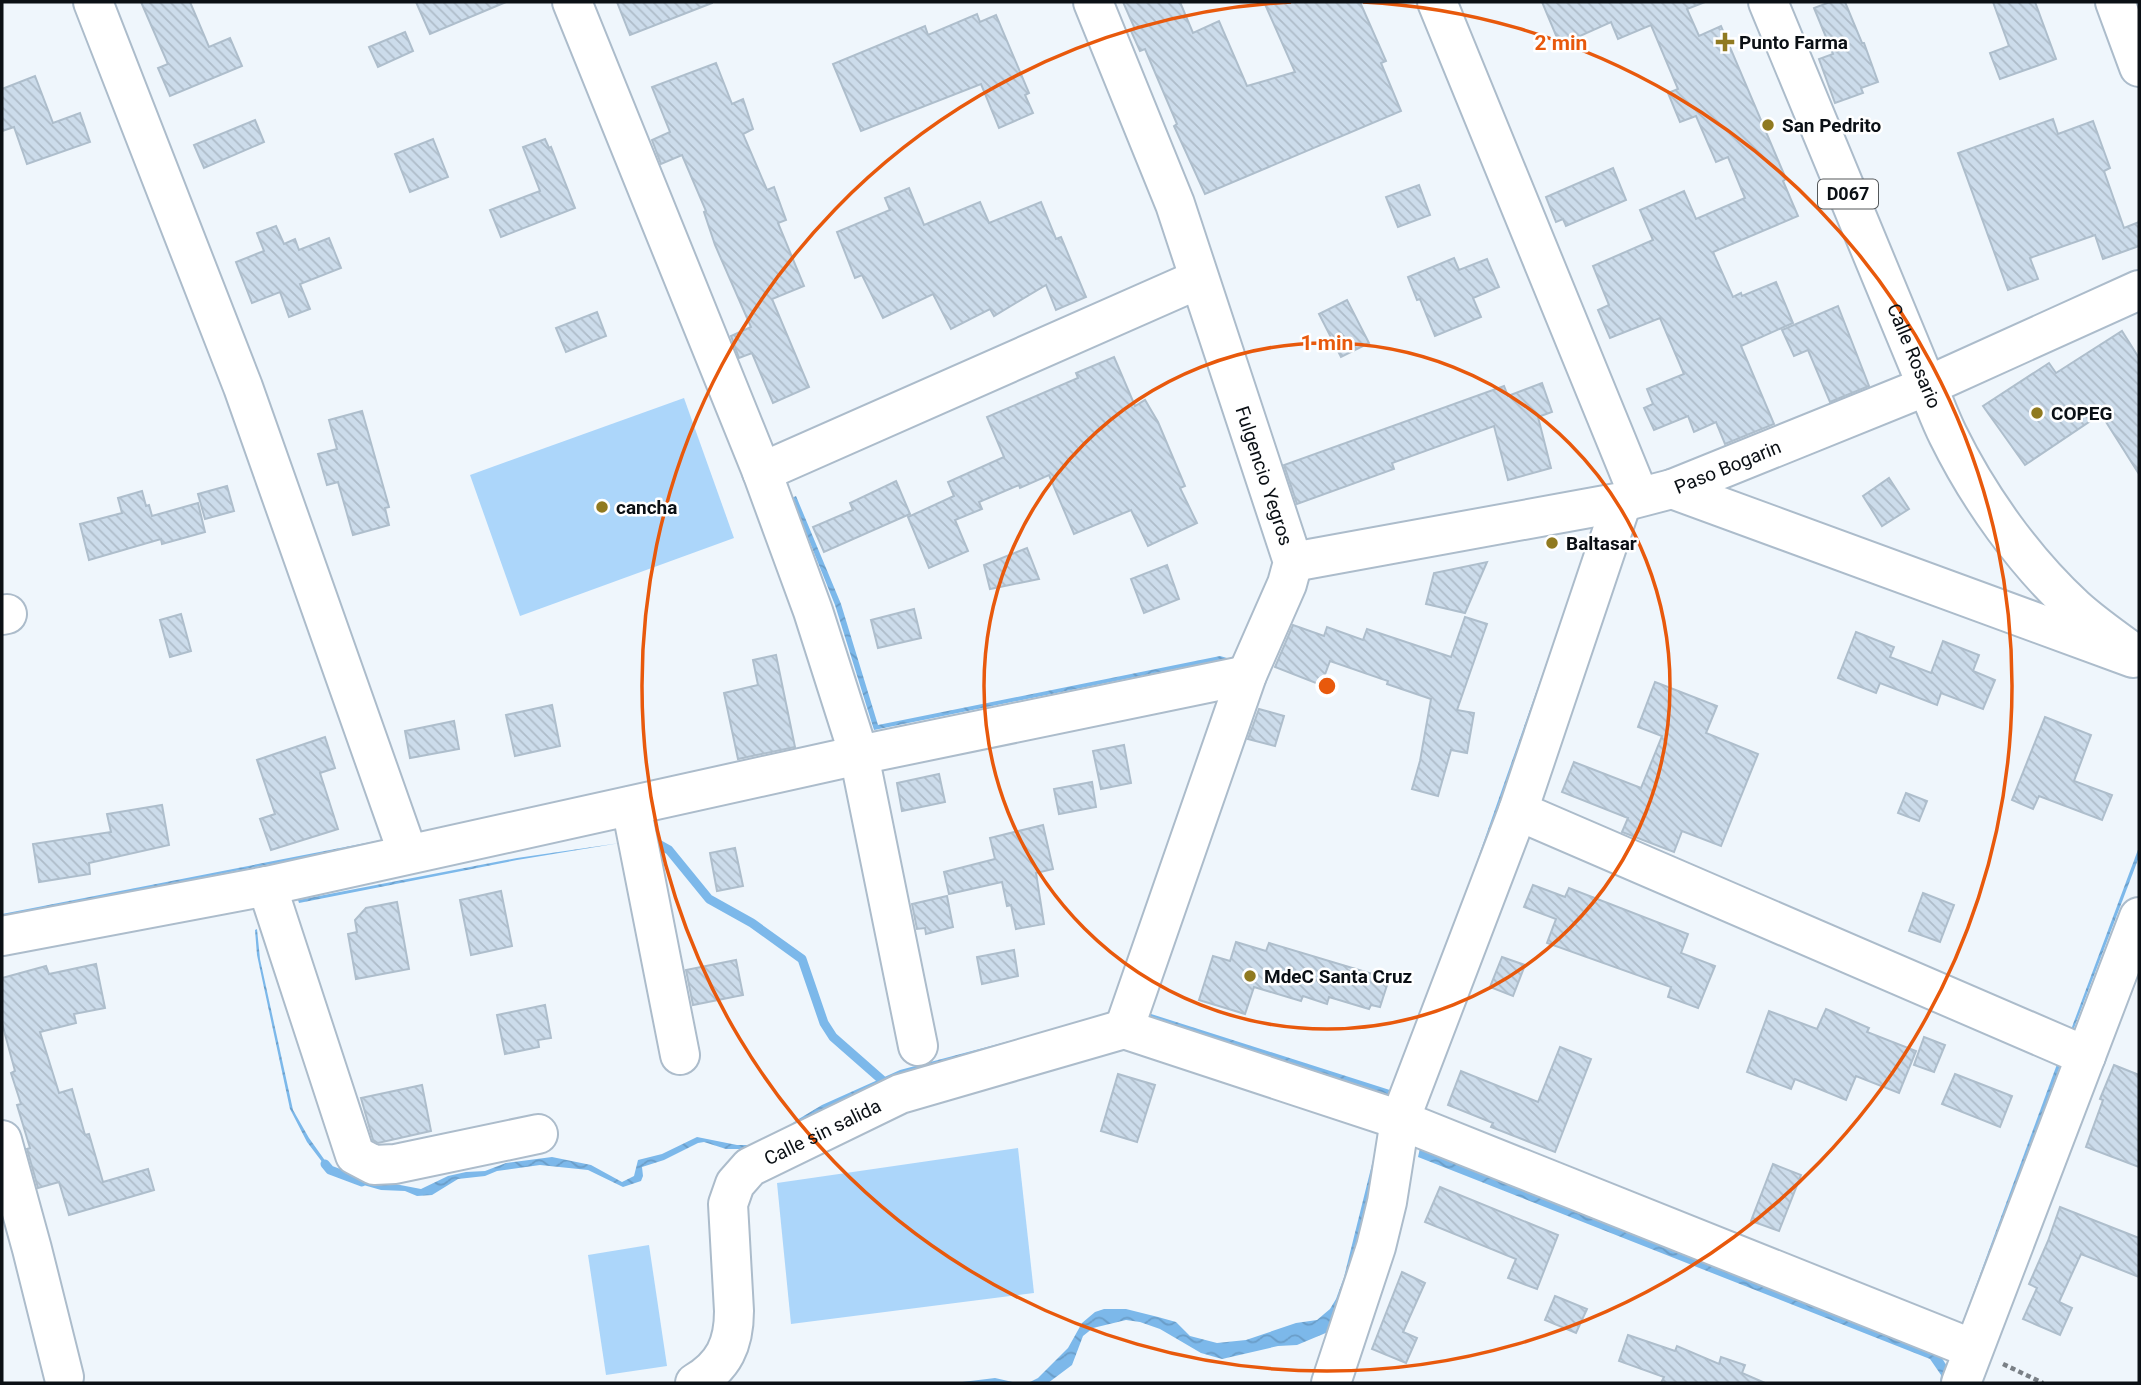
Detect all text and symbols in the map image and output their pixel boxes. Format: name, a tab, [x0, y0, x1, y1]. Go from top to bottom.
text: 2 min	[1535, 31, 1587, 55]
place label: Punto Farma	[1739, 31, 1848, 54]
marker: Punto Farma	[1717, 34, 1733, 50]
place label: San Pedrito	[1782, 114, 1881, 137]
marker: San Pedrito	[1760, 117, 1776, 133]
road number: D067	[1818, 180, 1878, 209]
street label: Calle Rosario	[1882, 300, 1946, 412]
text: 1 min	[1301, 331, 1353, 355]
place label: COPEG	[2051, 402, 2112, 425]
street label: Fulgencio Yegros	[1230, 403, 1298, 548]
marker: COPEG	[2029, 405, 2045, 421]
street label: Paso Bogarin	[1671, 435, 1784, 499]
place label: cancha	[616, 496, 677, 519]
marker: cancha	[594, 499, 610, 515]
place label: Baltasar	[1566, 532, 1637, 555]
marker: Baltasar	[1544, 535, 1560, 551]
centre of rings	[1315, 674, 1339, 698]
place label: MdeC Santa Cruz	[1264, 965, 1413, 988]
marker: MdeC Santa Cruz	[1242, 968, 1258, 984]
street label: Calle sin salida	[760, 1094, 885, 1170]

